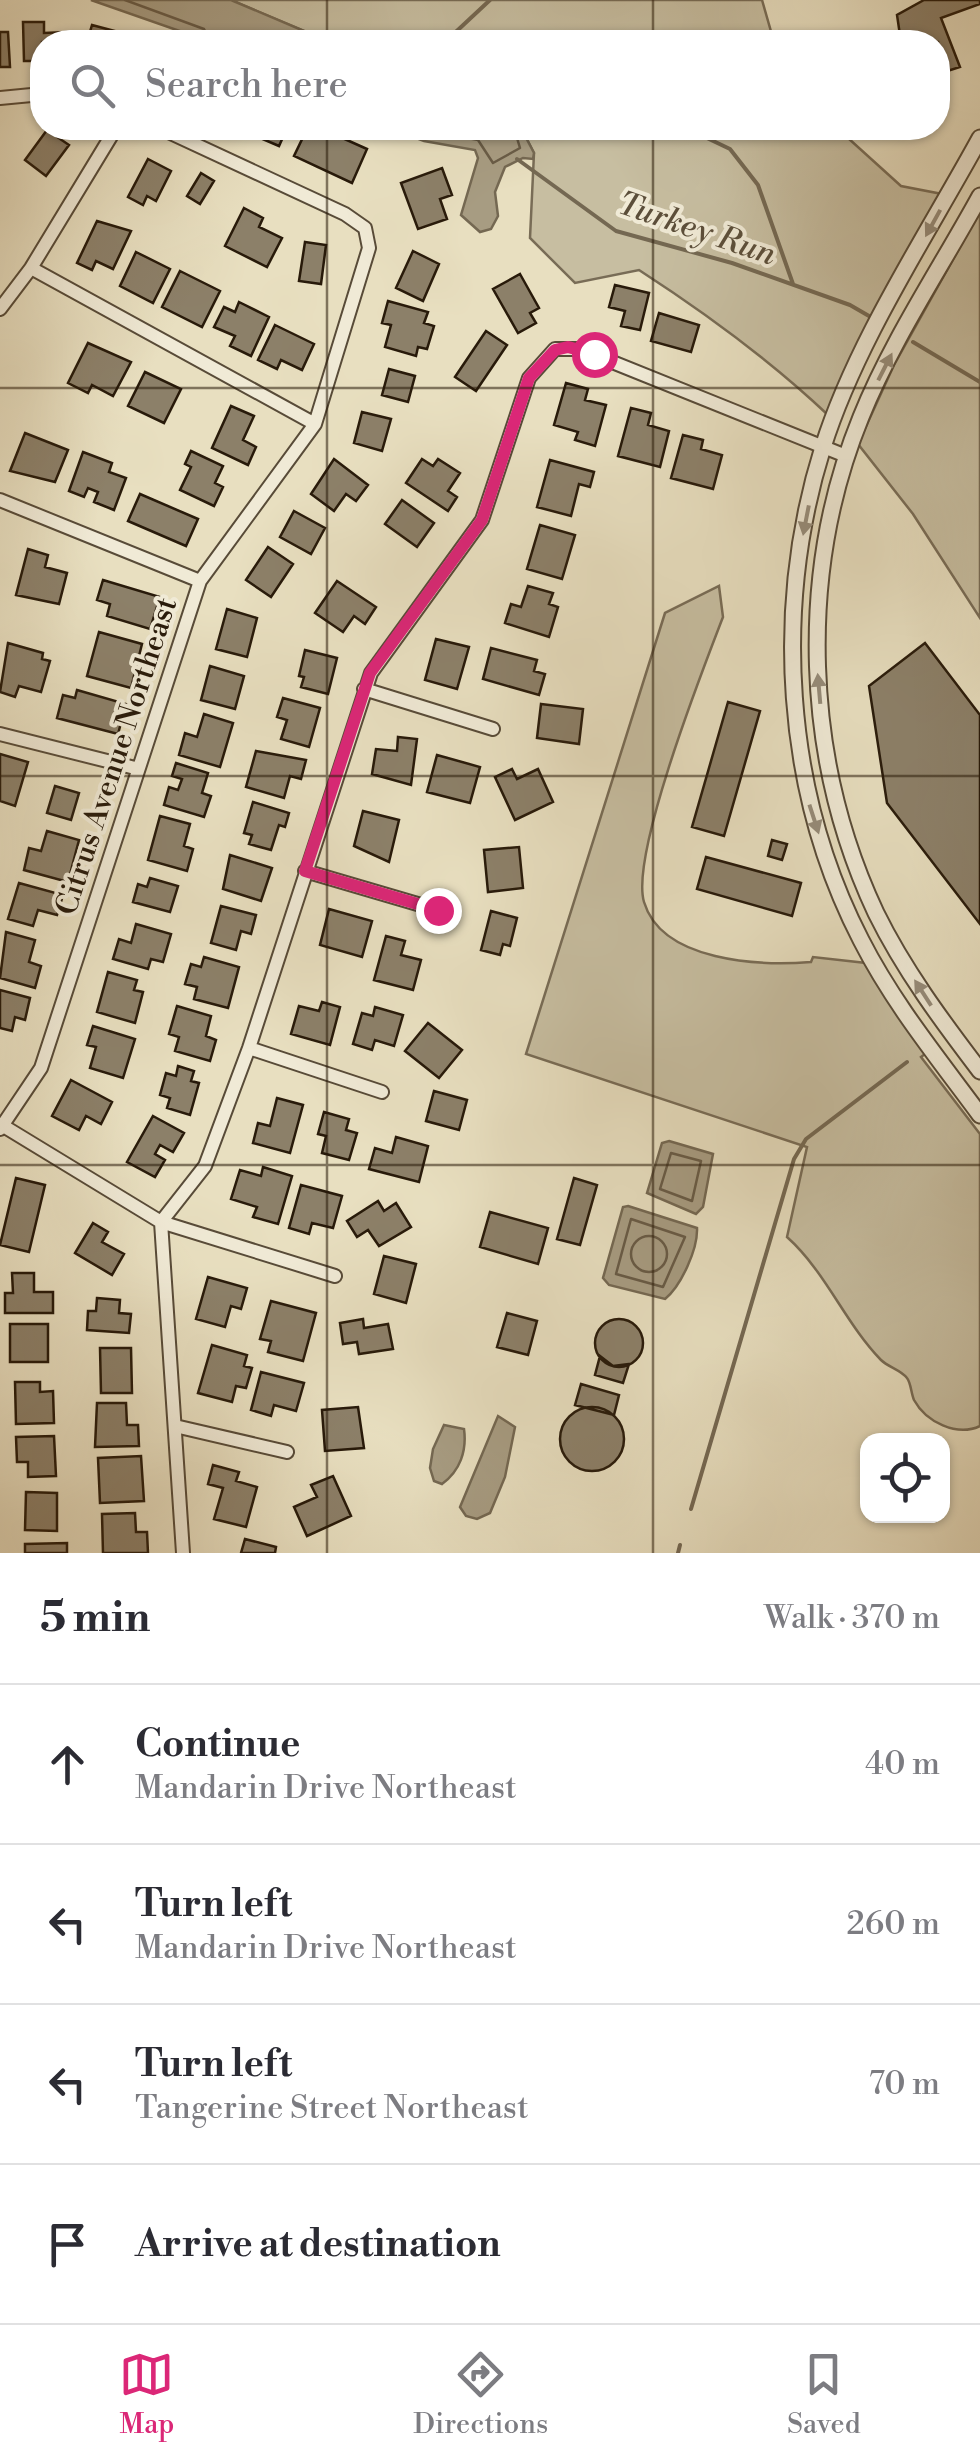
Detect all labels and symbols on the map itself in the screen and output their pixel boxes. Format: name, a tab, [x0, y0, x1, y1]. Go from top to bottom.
water label: Turkey Run	[613, 183, 782, 275]
one-way arrow	[925, 209, 942, 238]
route start	[572, 332, 618, 378]
one-way arrow	[876, 352, 893, 381]
one-way arrow	[798, 505, 814, 536]
street label: Citrus Avenue Northeast	[48, 592, 186, 920]
one-way arrow	[811, 672, 827, 704]
one-way arrow	[807, 804, 822, 834]
route end	[416, 888, 462, 934]
one-way arrow	[914, 979, 932, 1006]

